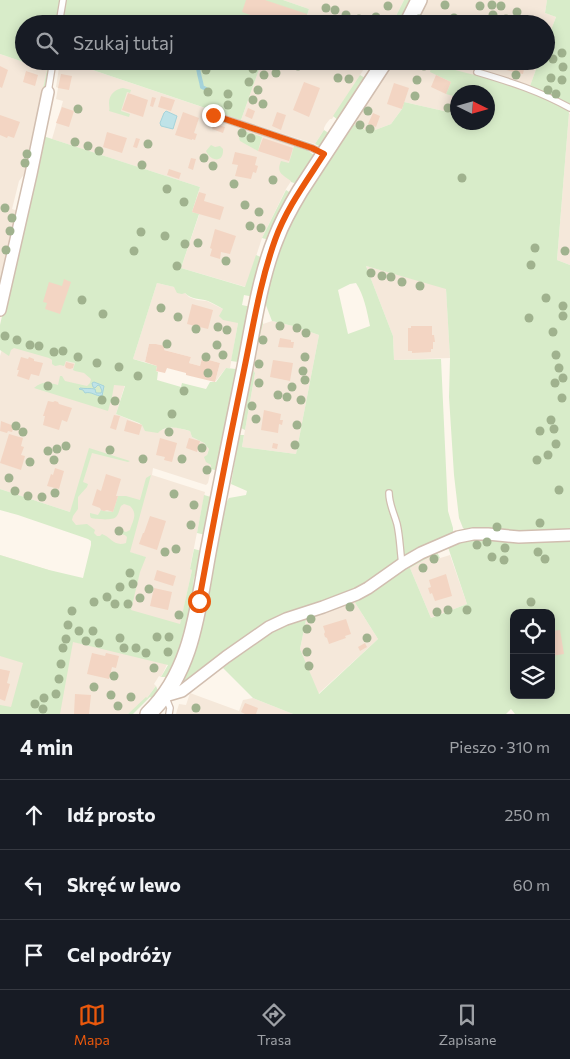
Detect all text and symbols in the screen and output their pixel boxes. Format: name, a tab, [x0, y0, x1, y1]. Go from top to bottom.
search box	[15, 15, 555, 70]
icon: search	[33, 29, 61, 57]
text: Szukaj tutaj	[73, 31, 174, 54]
north arrow	[450, 85, 495, 130]
route end	[202, 104, 225, 127]
route start	[188, 590, 211, 613]
map controls	[510, 609, 555, 699]
button: locate	[510, 609, 555, 654]
button: layers	[510, 654, 555, 699]
text: 4 min	[20, 734, 73, 759]
text: Pieszo · 310 m	[449, 737, 550, 756]
icon: ahead	[20, 801, 48, 829]
text: Idź prosto	[67, 803, 156, 826]
text: 250 m	[504, 805, 550, 824]
icon: left	[20, 871, 48, 899]
text: Skręć w lewo	[67, 873, 181, 896]
text: 60 m	[513, 875, 550, 894]
icon: arrive	[20, 941, 48, 969]
text: Cel podróży	[67, 943, 172, 966]
tab: Mapa	[74, 1001, 110, 1048]
tab: Trasa	[257, 1001, 291, 1048]
tab: Zapisane	[439, 1001, 496, 1048]

